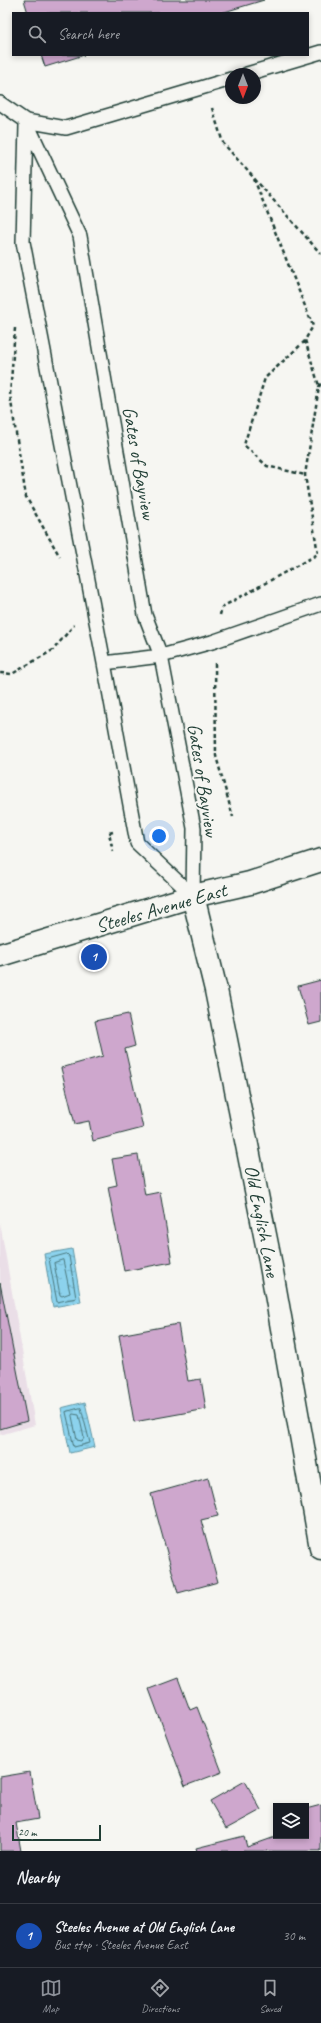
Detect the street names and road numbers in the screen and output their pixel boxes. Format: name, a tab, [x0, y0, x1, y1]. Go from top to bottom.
street label: Gates of Bayview	[117, 405, 161, 523]
street label: Gates of Bayview	[182, 722, 225, 840]
street label: Steeles Avenue East	[93, 877, 232, 939]
street label: Old English Lane	[239, 1163, 285, 1280]

